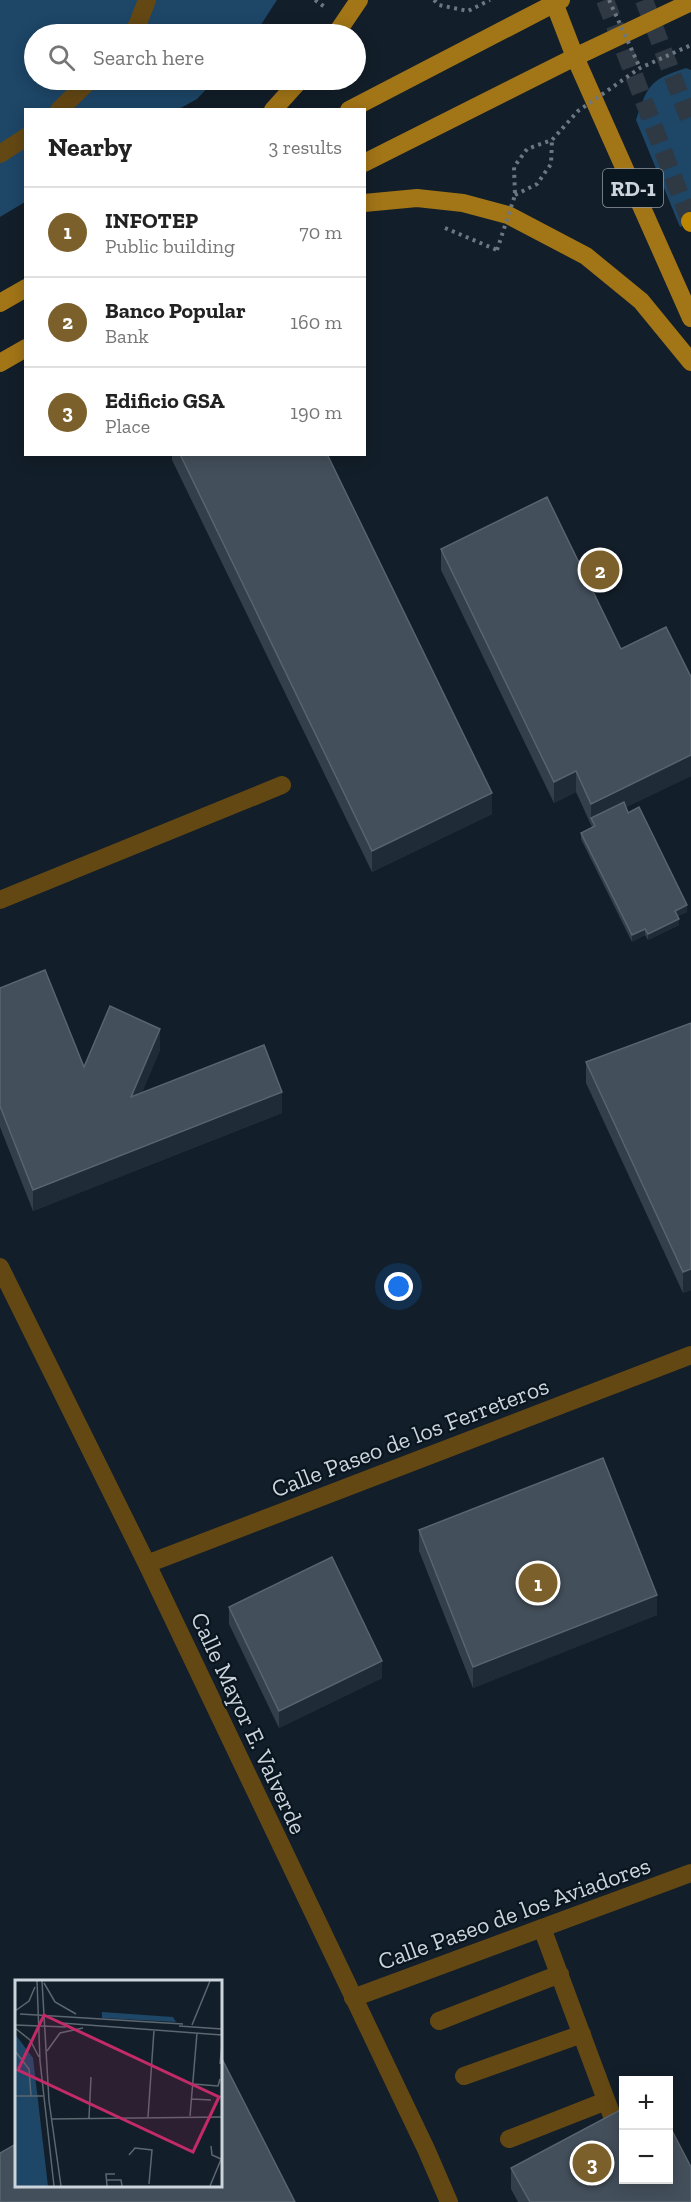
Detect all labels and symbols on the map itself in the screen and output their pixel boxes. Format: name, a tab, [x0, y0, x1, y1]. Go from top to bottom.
road number: RD-1	[603, 169, 663, 207]
pin: 2	[580, 548, 620, 592]
your location	[384, 1272, 413, 1301]
street label: Calle Paseo de los Ferreteros	[267, 1371, 553, 1503]
pin: 1	[518, 1560, 558, 1606]
street label: Calle Mayor E. Valverde	[185, 1608, 313, 1838]
street label: Calle Paseo de los Aviadores	[374, 1850, 654, 1976]
inset map	[15, 1980, 222, 2187]
pin: 3	[572, 2140, 612, 2186]

